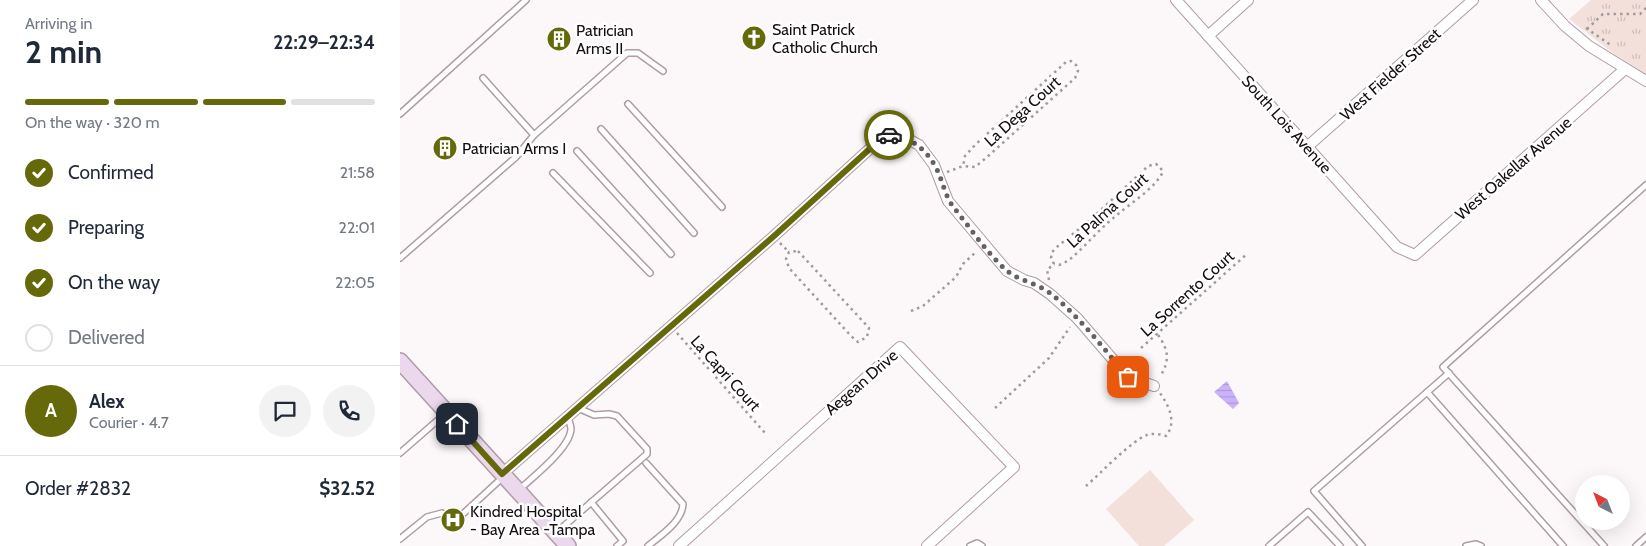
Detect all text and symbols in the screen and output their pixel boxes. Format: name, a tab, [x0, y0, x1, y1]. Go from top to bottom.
text: Arriving in	[25, 14, 92, 33]
place label: Saint Patrick Catholic Church	[772, 20, 878, 57]
place label: Patrician Arms II	[576, 21, 634, 58]
street label: West Fielder Street	[1336, 24, 1445, 124]
church icon: Saint Patrick Catholic Church	[741, 25, 767, 51]
building icon: Patrician Arms II	[546, 26, 572, 52]
text: 22:29–22:34	[273, 31, 375, 54]
text: 2 min	[25, 32, 102, 71]
street label: South Lois Avenue	[1238, 71, 1336, 177]
street label: La Dega Court	[980, 72, 1065, 150]
courier	[864, 110, 914, 160]
text: On the way · 320 m	[25, 113, 159, 132]
street label: West Oakellar Avenue	[1451, 113, 1575, 224]
icon: car	[875, 121, 903, 149]
building icon: Patrician Arms I	[432, 135, 458, 161]
place label: Patrician Arms I	[462, 139, 566, 158]
icon: check	[25, 159, 53, 187]
text: Confirmed	[68, 161, 154, 184]
text: 21:58	[340, 163, 375, 182]
street label: La Palma Court	[1063, 169, 1152, 252]
icon: check	[25, 214, 53, 242]
text: Preparing	[68, 216, 144, 239]
text: 22:01	[339, 218, 375, 237]
street label: La Sorrento Court	[1137, 246, 1238, 340]
icon: check	[25, 269, 53, 297]
text: On the way	[68, 271, 160, 294]
text: 22:05	[335, 273, 375, 292]
text: Delivered	[68, 326, 145, 349]
street label: La Capri Court	[687, 332, 765, 415]
street label: Aegean Drive	[821, 346, 902, 419]
pin	[1107, 356, 1149, 398]
icon: bag	[1114, 363, 1142, 391]
button: chat	[259, 385, 311, 437]
button: phone	[323, 385, 375, 437]
text: Alex	[89, 390, 125, 413]
text: A	[45, 399, 57, 422]
pin	[436, 403, 478, 445]
icon: home	[443, 410, 471, 438]
text: Courier · 4.7	[89, 413, 169, 432]
north arrow	[1575, 475, 1630, 530]
map controls	[1575, 475, 1630, 530]
text: Order #2832	[25, 477, 131, 500]
text: $32.52	[319, 477, 375, 500]
place label: Kindred Hospital - Bay Area -Tampa	[470, 502, 595, 539]
hospital icon: Kindred Hospital - Bay Area -Tampa	[440, 507, 466, 533]

